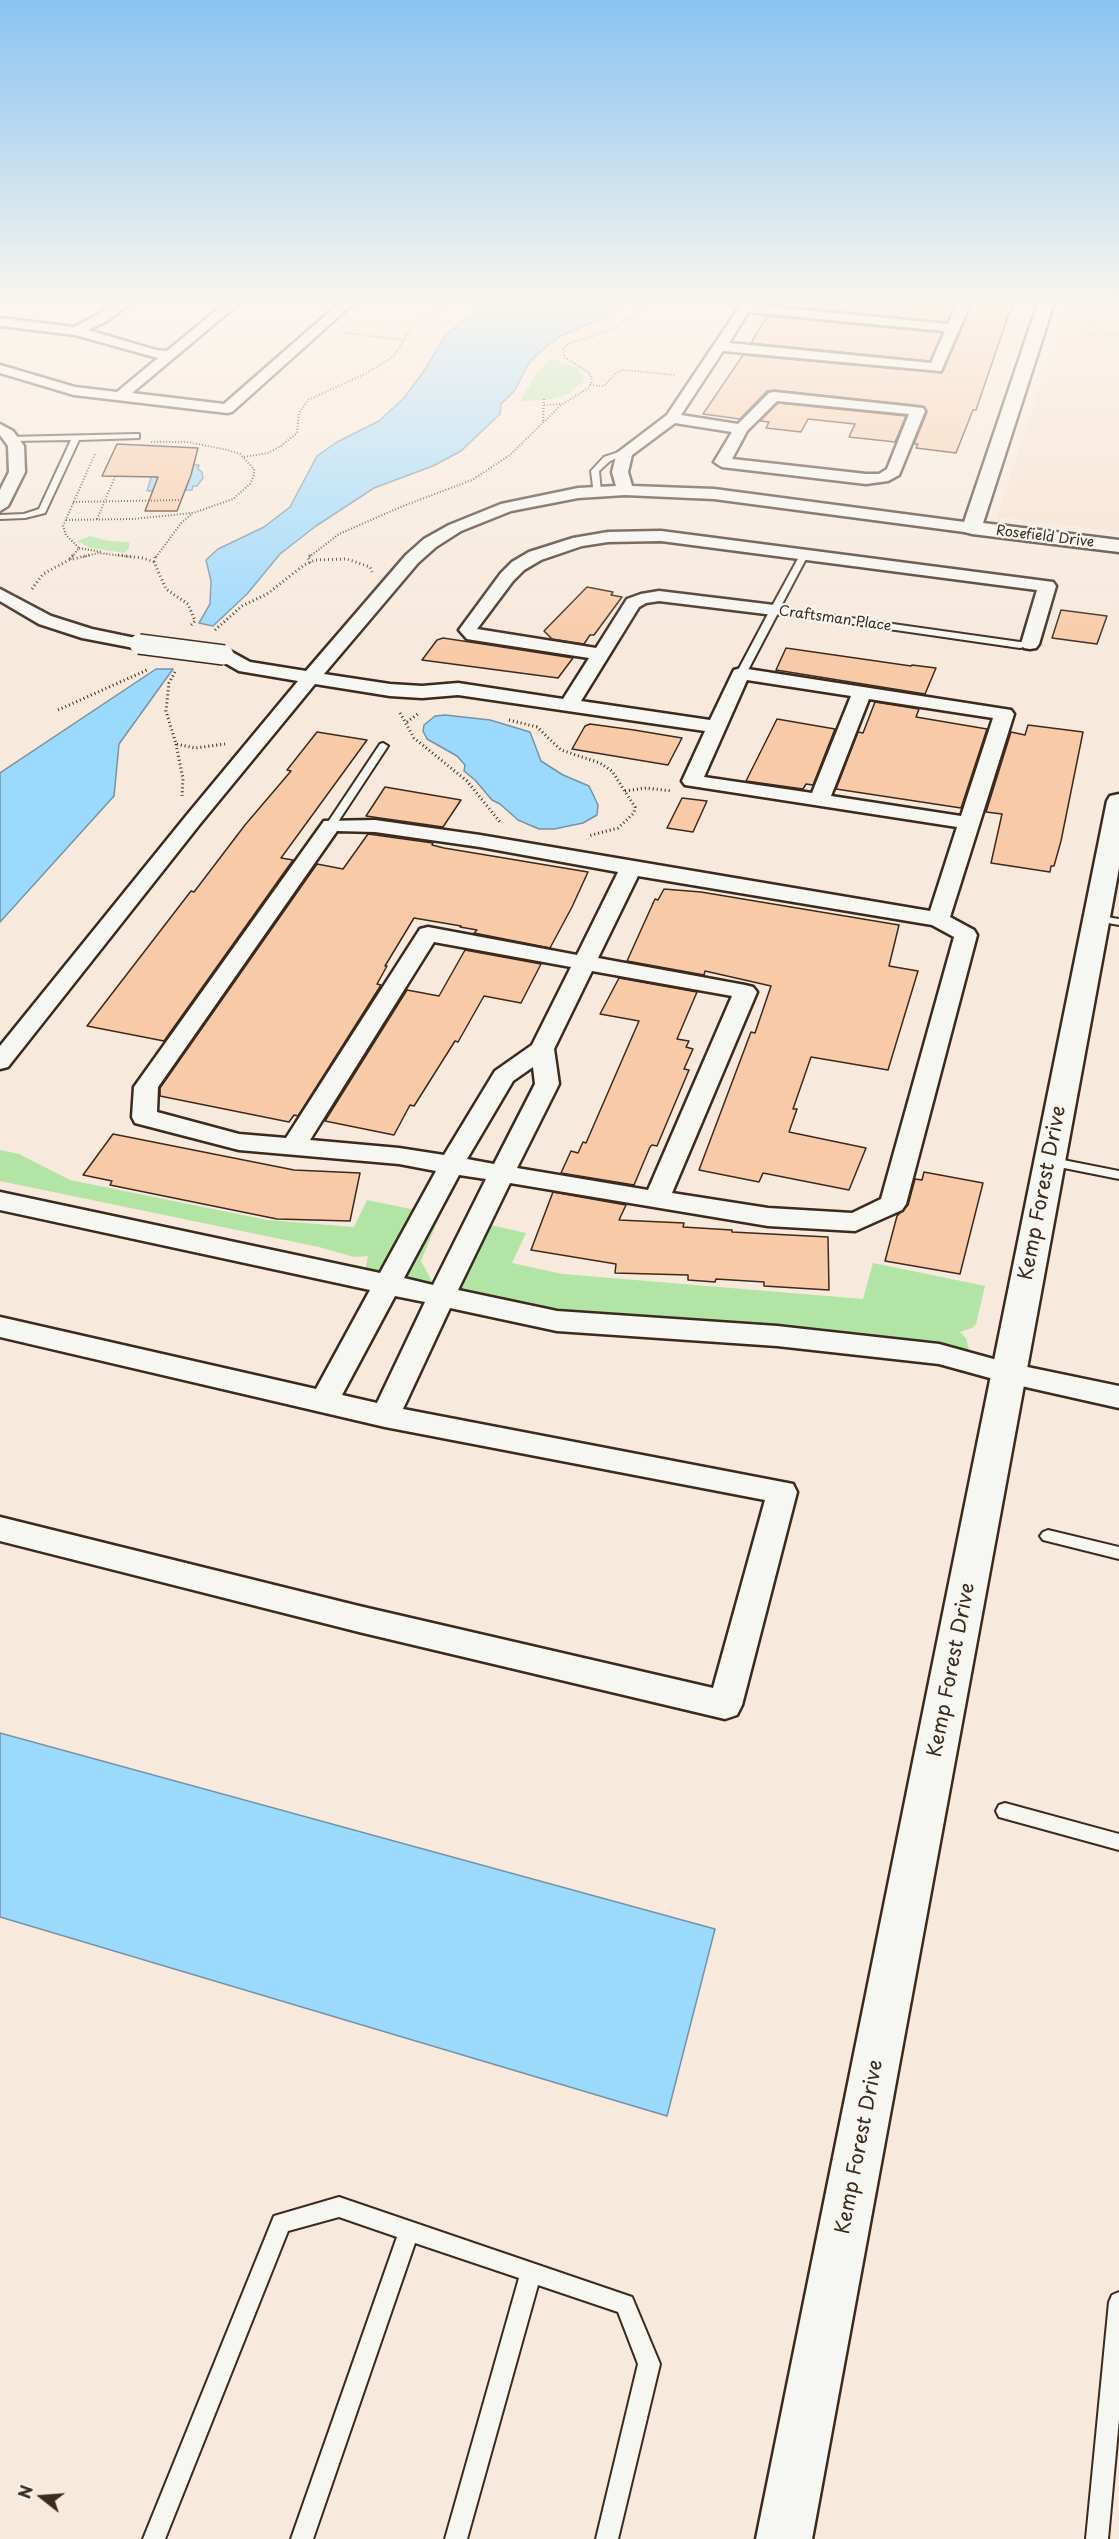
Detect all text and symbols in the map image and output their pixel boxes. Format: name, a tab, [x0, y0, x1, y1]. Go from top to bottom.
street label: Rosefield Drive	[995, 523, 1095, 551]
street label: Craftsman Place	[778, 603, 892, 635]
street label: Kemp Forest Drive	[1014, 1104, 1072, 1282]
street label: Kemp Forest Drive	[923, 1581, 981, 1759]
street label: Kemp Forest Drive	[831, 2058, 889, 2236]
north arrow	[12, 2467, 72, 2527]
text: N	[11, 2482, 38, 2501]

